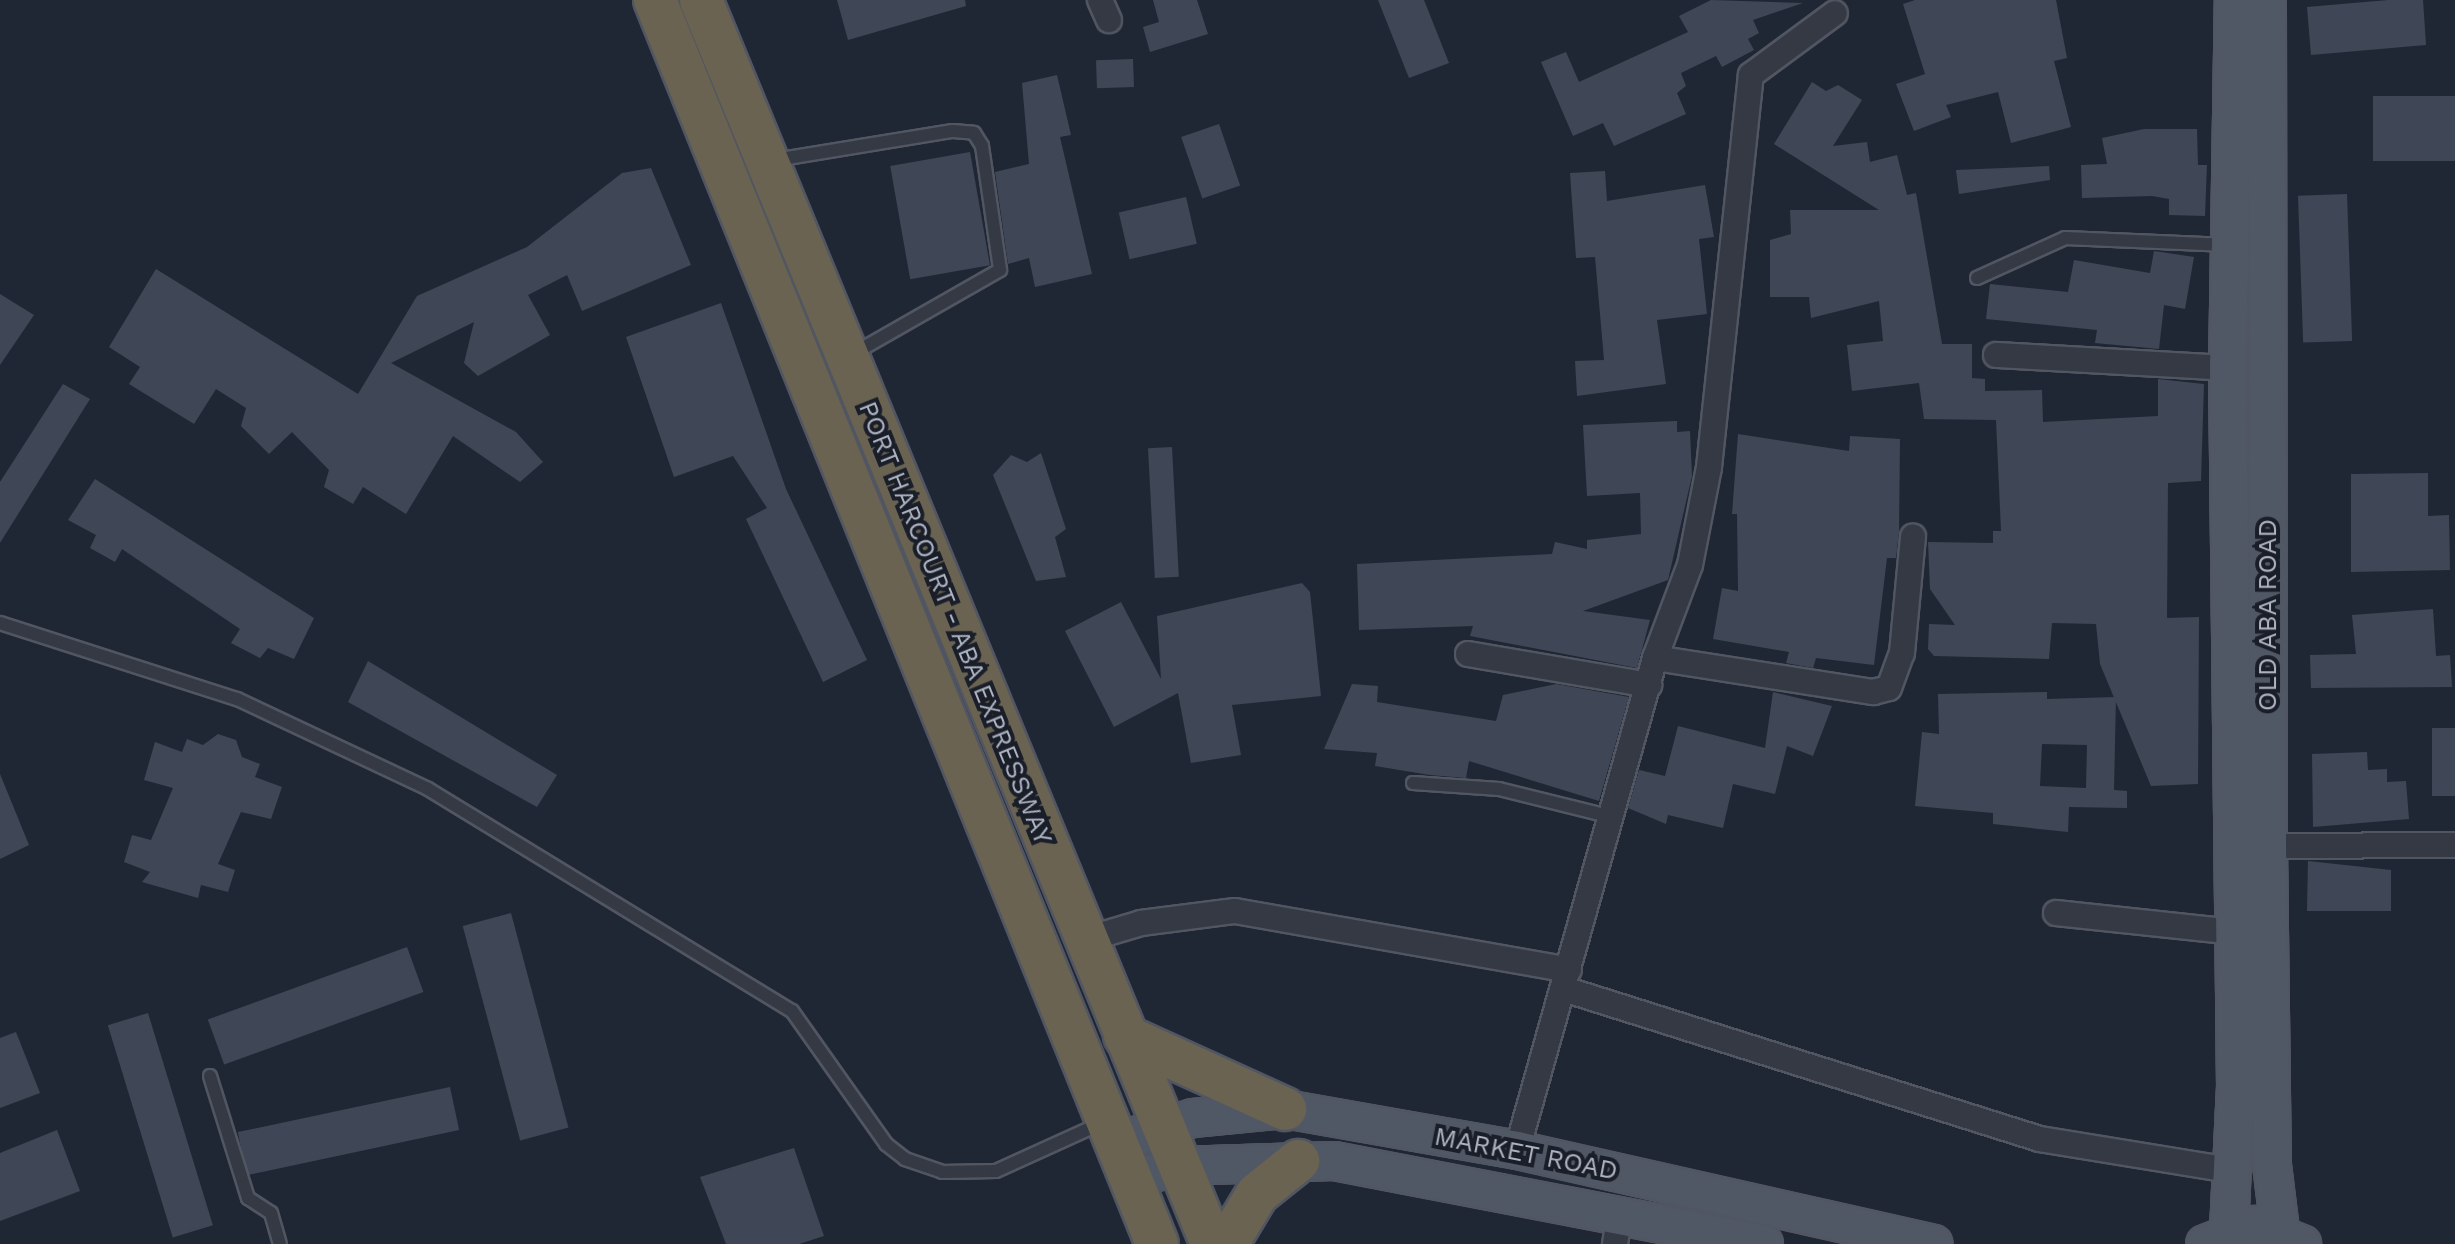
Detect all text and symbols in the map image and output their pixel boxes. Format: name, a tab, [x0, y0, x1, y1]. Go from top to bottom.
street label: PORT HARCOURT - ABA EXPRESSWAY	[851, 395, 1059, 851]
street label: OLD ABA ROAD	[2252, 518, 2284, 712]
street label: MARKET ROAD	[1431, 1121, 1621, 1187]

